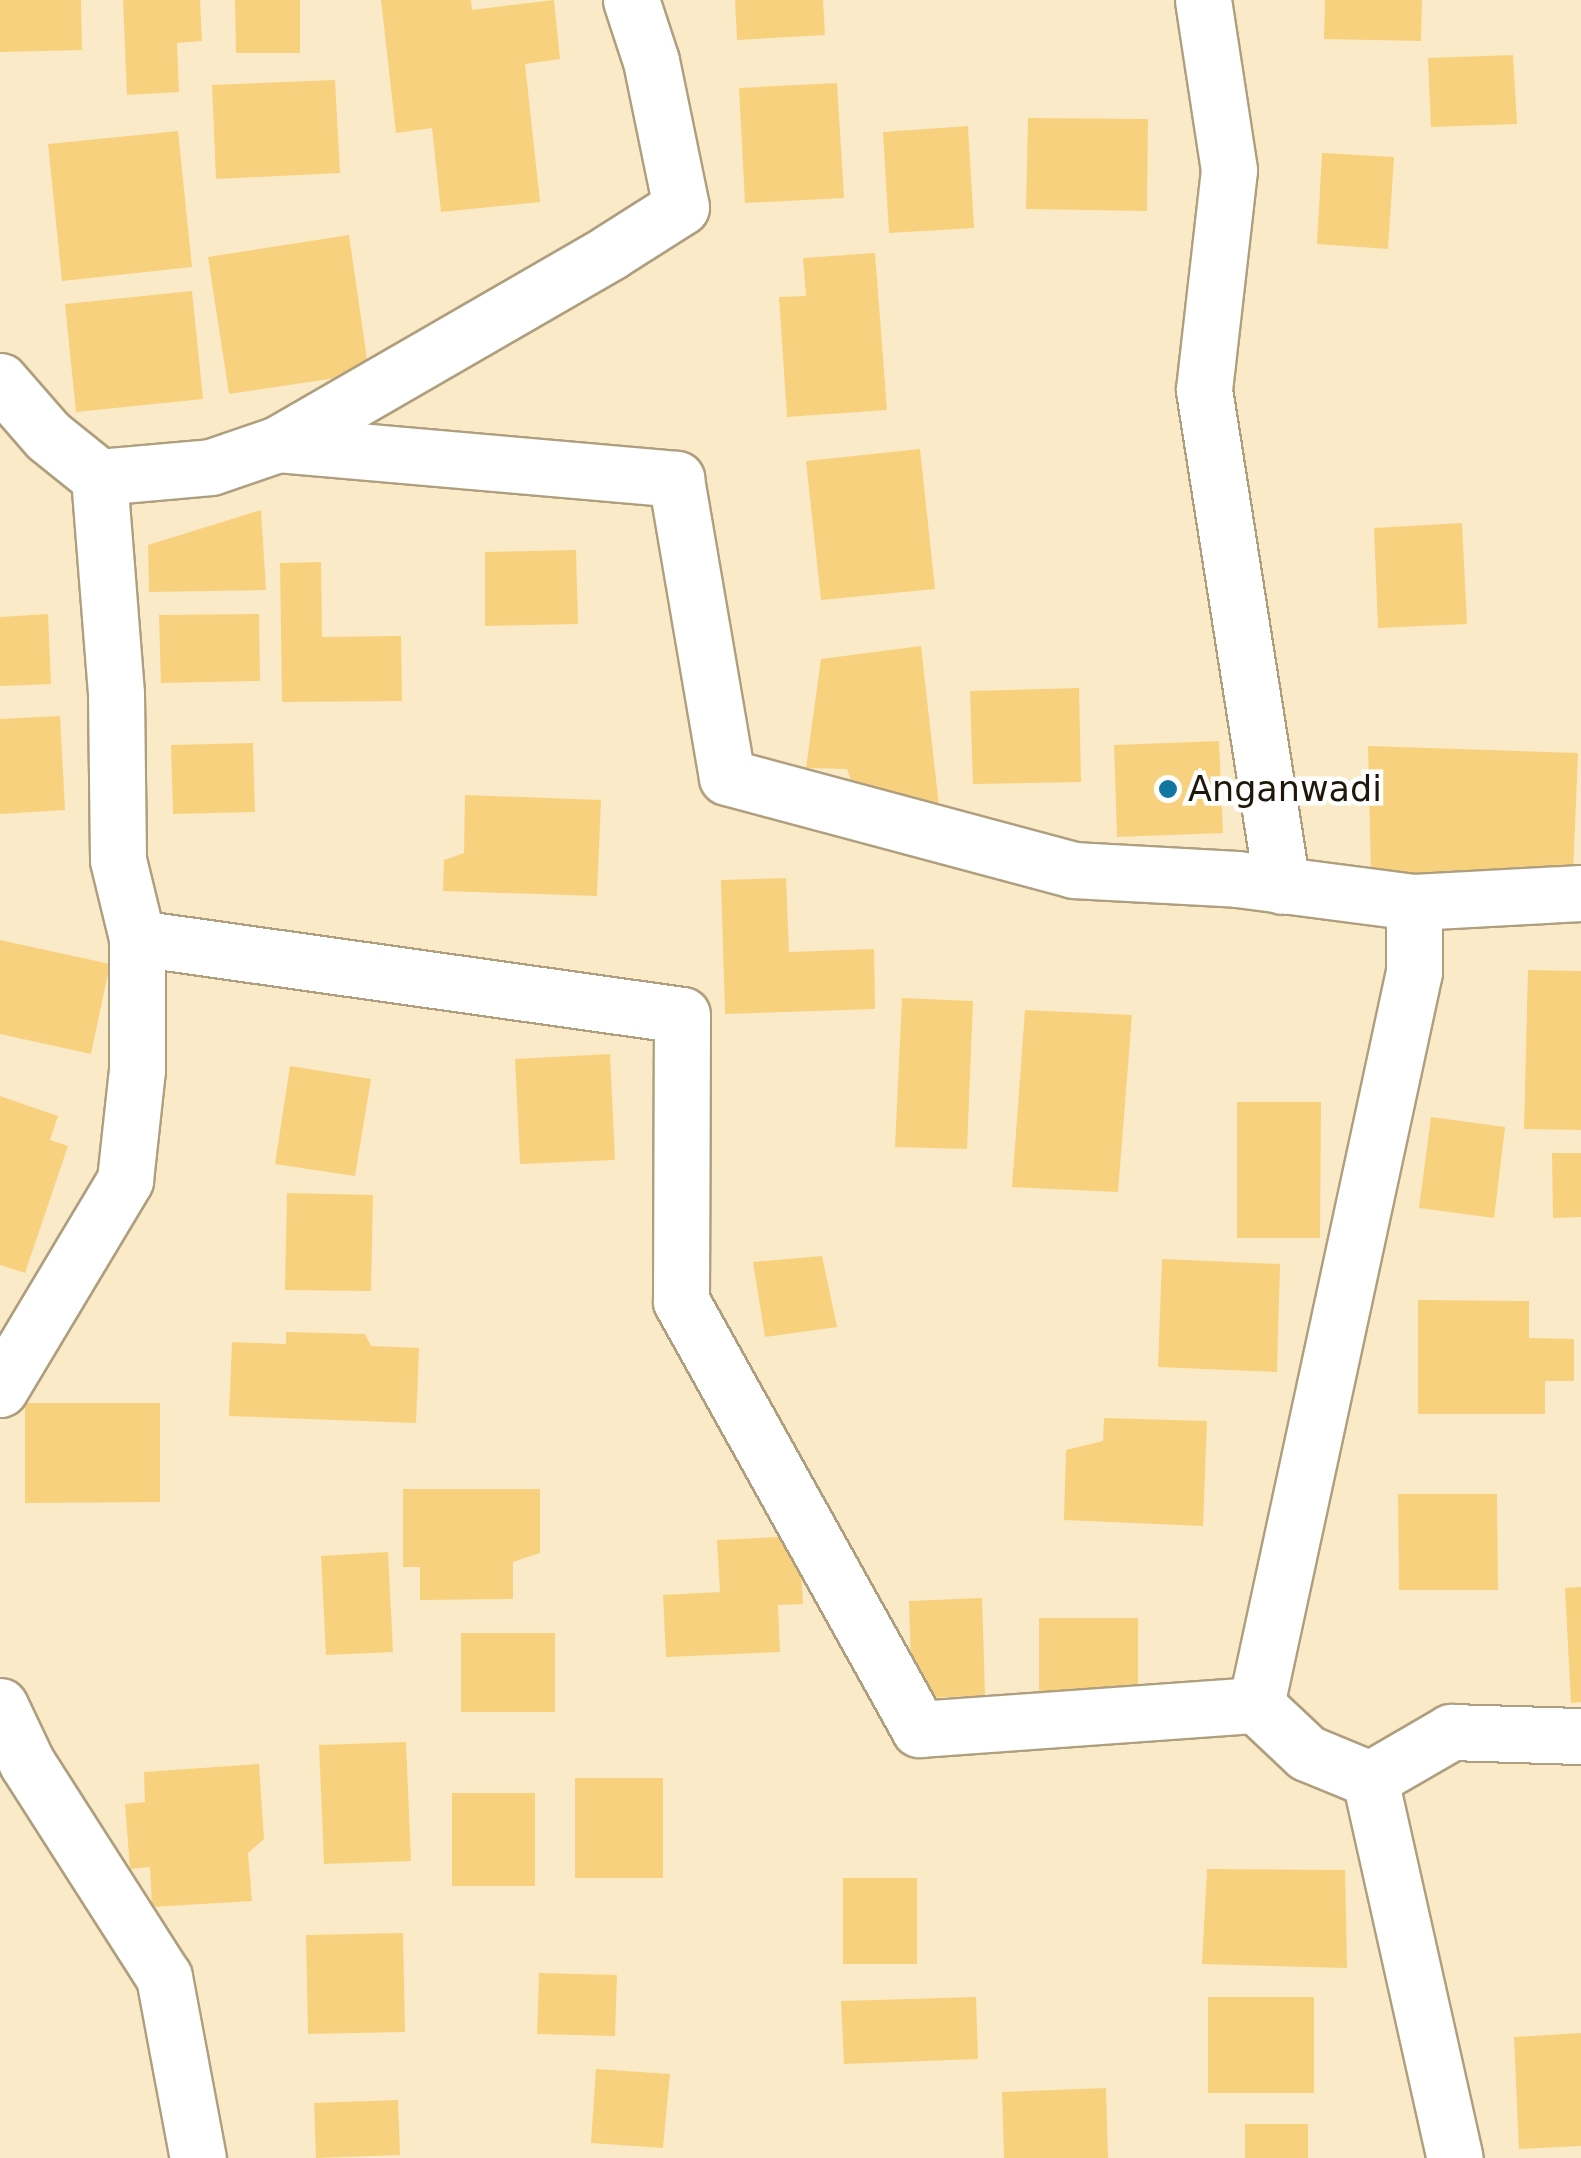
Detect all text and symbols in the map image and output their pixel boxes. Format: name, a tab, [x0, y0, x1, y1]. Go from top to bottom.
place label: Anganwadi	[1188, 768, 1382, 810]
marker: Anganwadi	[1157, 778, 1179, 800]

